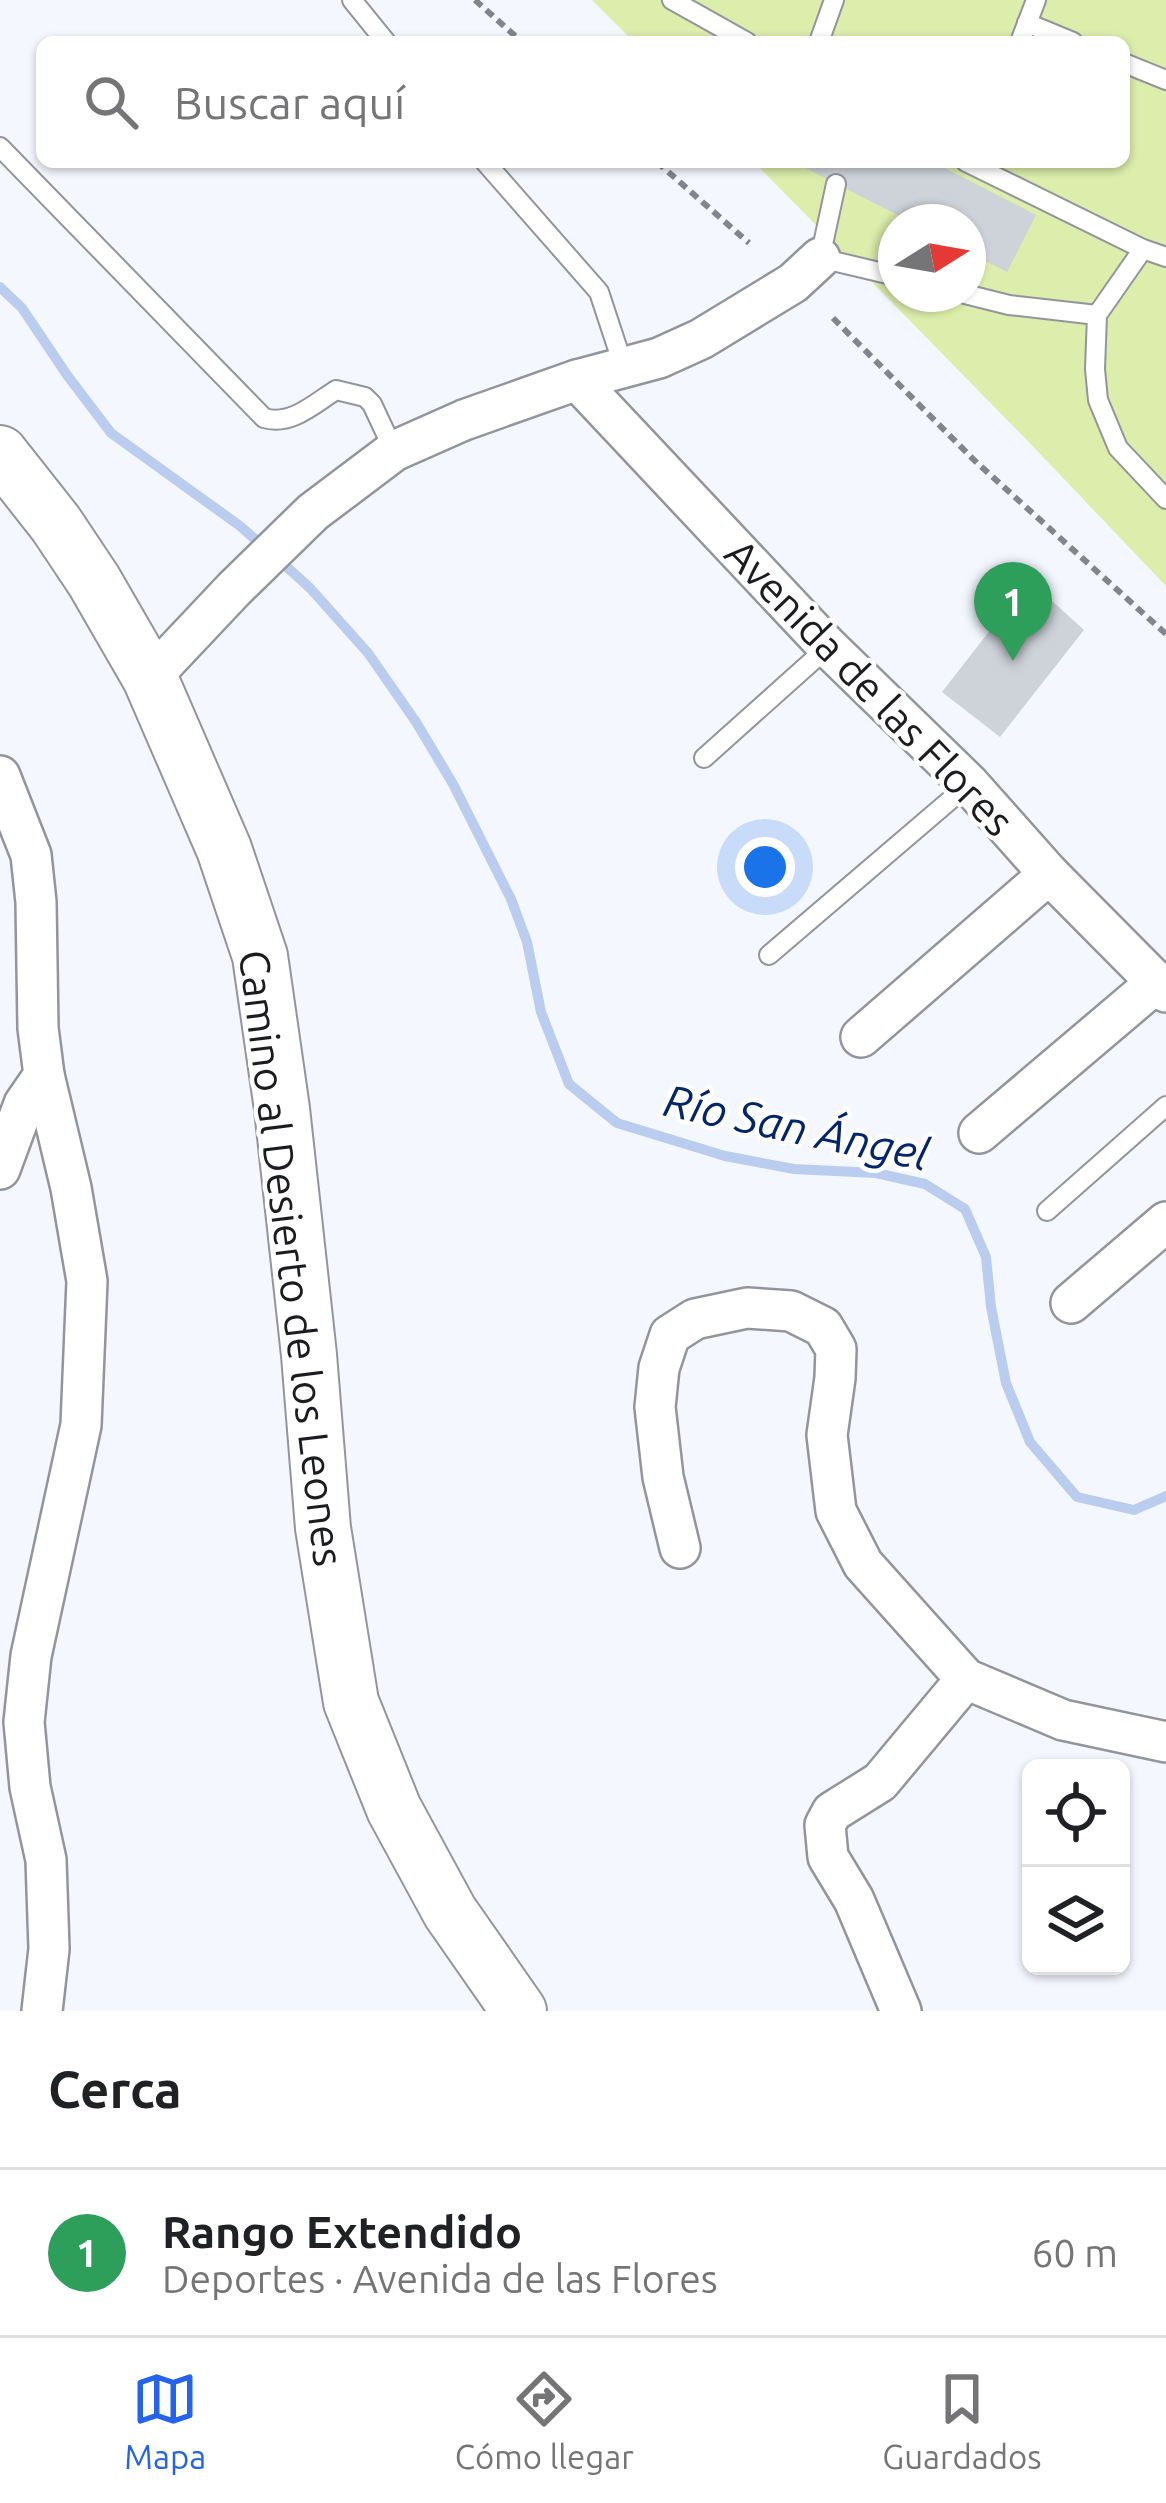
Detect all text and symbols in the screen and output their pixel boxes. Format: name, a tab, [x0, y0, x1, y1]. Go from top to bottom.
search box	[36, 36, 1130, 168]
icon: search	[78, 69, 144, 135]
text: Buscar aquí	[174, 77, 405, 128]
north arrow	[878, 204, 986, 312]
street label: Avenida de las Flores	[717, 529, 1023, 845]
pin: 1	[974, 562, 1052, 661]
your location	[735, 837, 795, 897]
street label: Camino al Desierto de los Leones	[231, 947, 353, 1569]
water label: Río San Ángel	[660, 1074, 935, 1180]
map controls	[1022, 1759, 1130, 1975]
button: locate	[1022, 1759, 1130, 1867]
button: layers	[1022, 1867, 1130, 1975]
text: Cerca	[48, 2060, 182, 2118]
text: Rango Extendido	[162, 2206, 522, 2257]
text: 1	[76, 2231, 98, 2274]
text: 60 m	[1031, 2231, 1118, 2274]
text: Deportes · Avenida de las Flores	[162, 2257, 718, 2300]
tab: Mapa	[124, 2366, 206, 2475]
tab: Cómo llegar	[455, 2366, 634, 2475]
tab: Guardados	[882, 2366, 1042, 2475]

